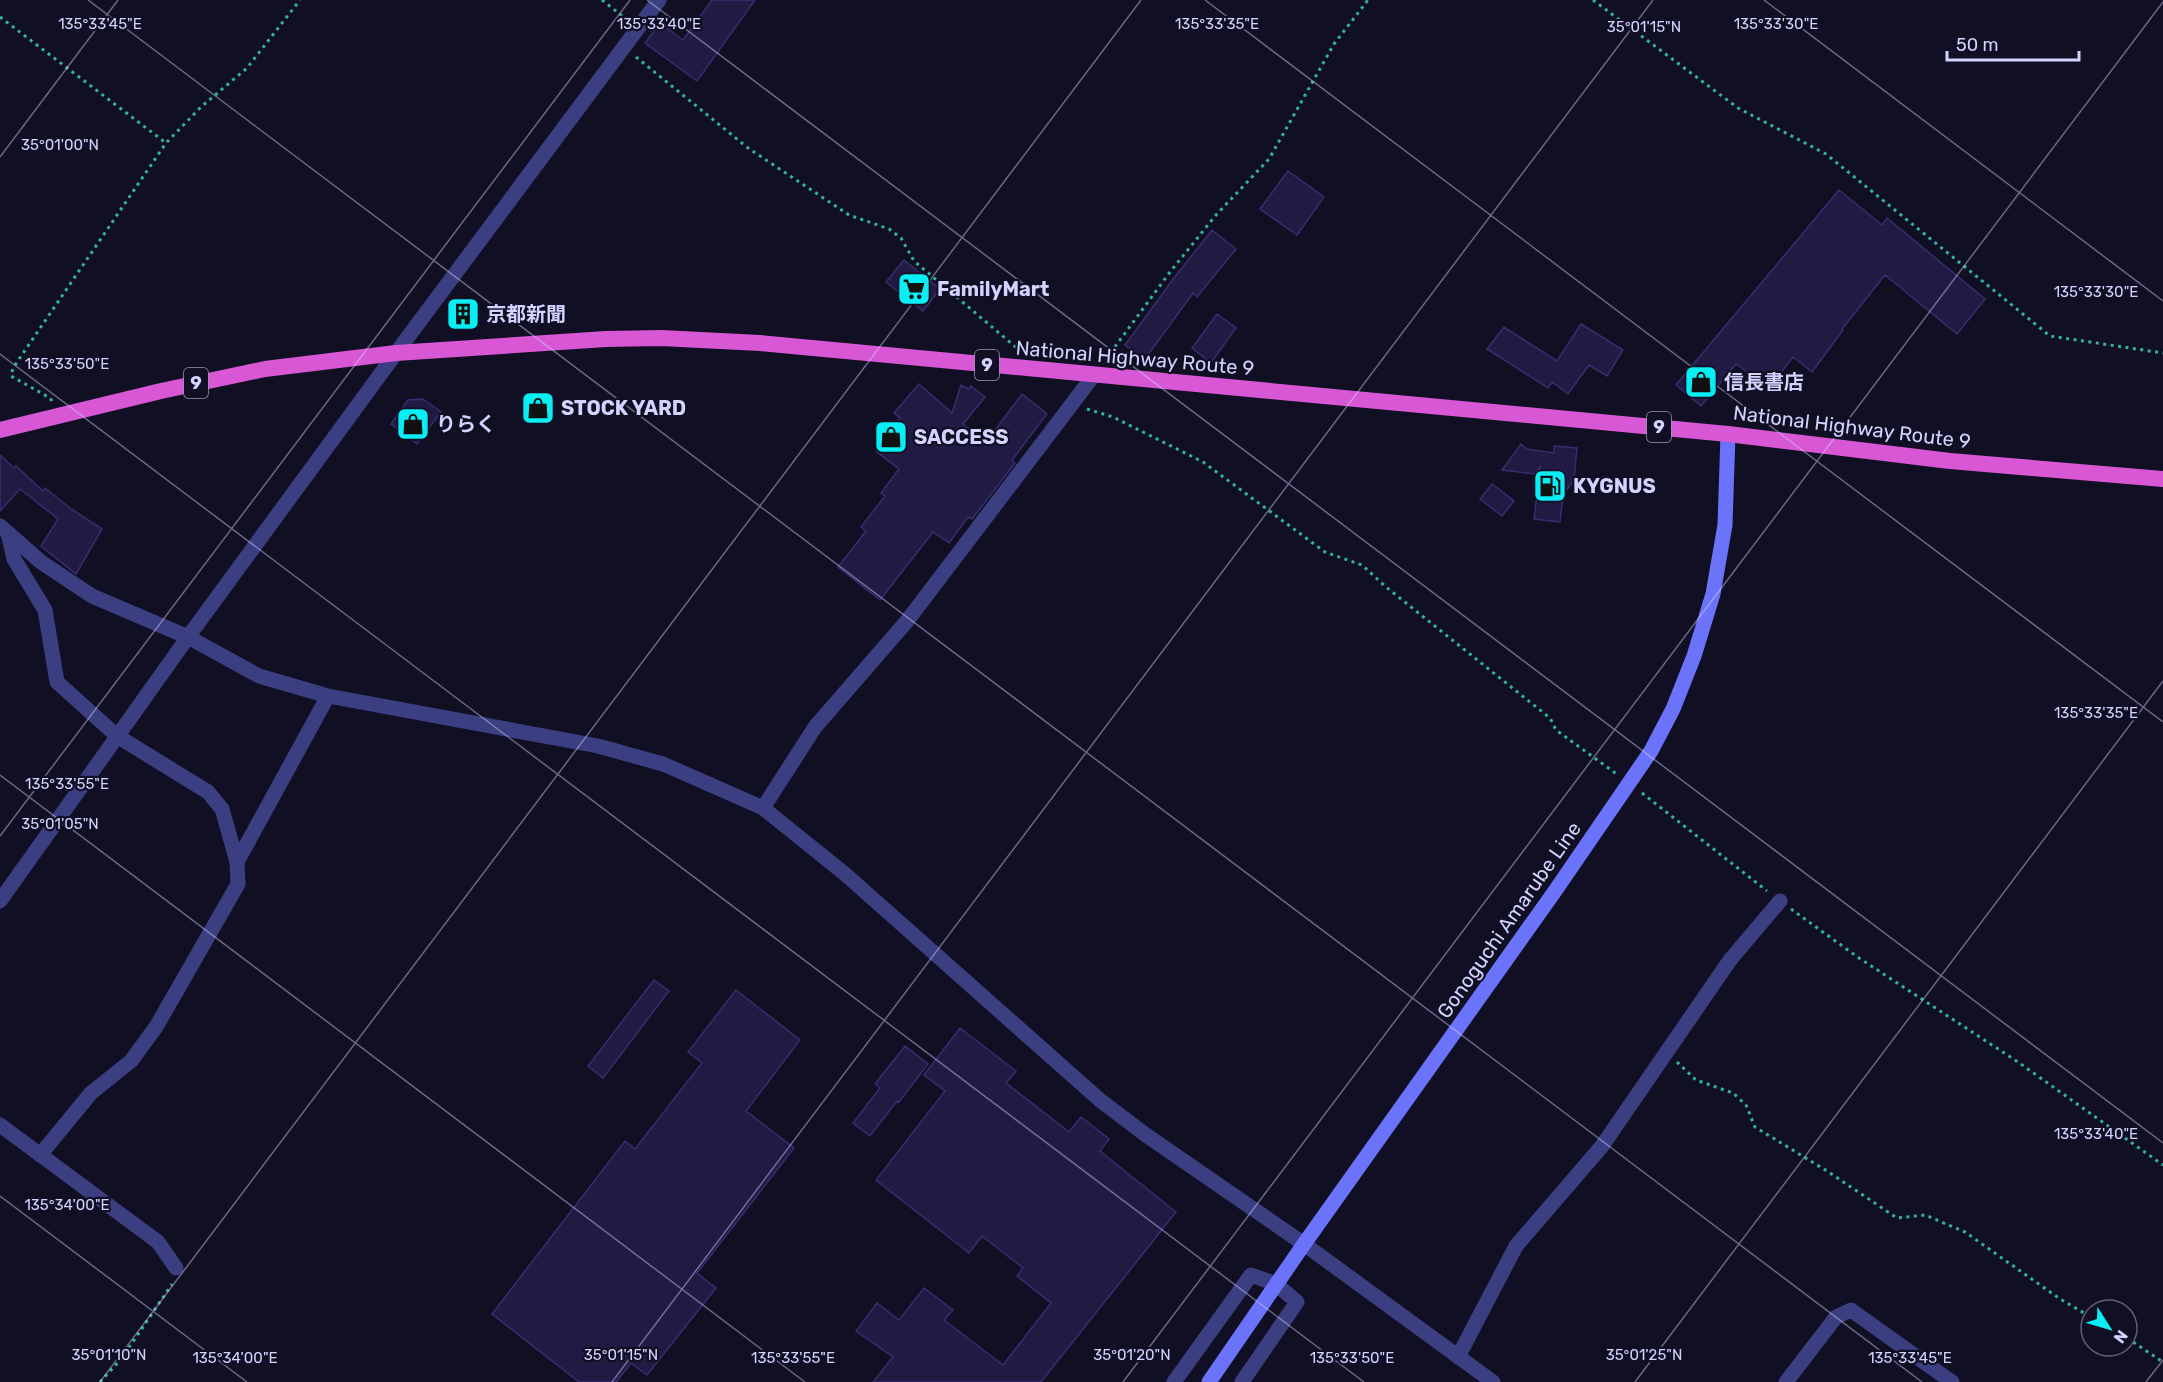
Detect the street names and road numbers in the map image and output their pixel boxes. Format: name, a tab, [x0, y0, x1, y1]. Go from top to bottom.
street label: National Highway Route 9	[1015, 336, 1255, 380]
road number: 9	[975, 350, 999, 380]
road number: 9	[184, 368, 208, 398]
street label: National Highway Route 9	[1732, 401, 1972, 453]
road number: 9	[1647, 412, 1671, 442]
street label: Gonoguchi Amarube Line	[1432, 817, 1586, 1023]

